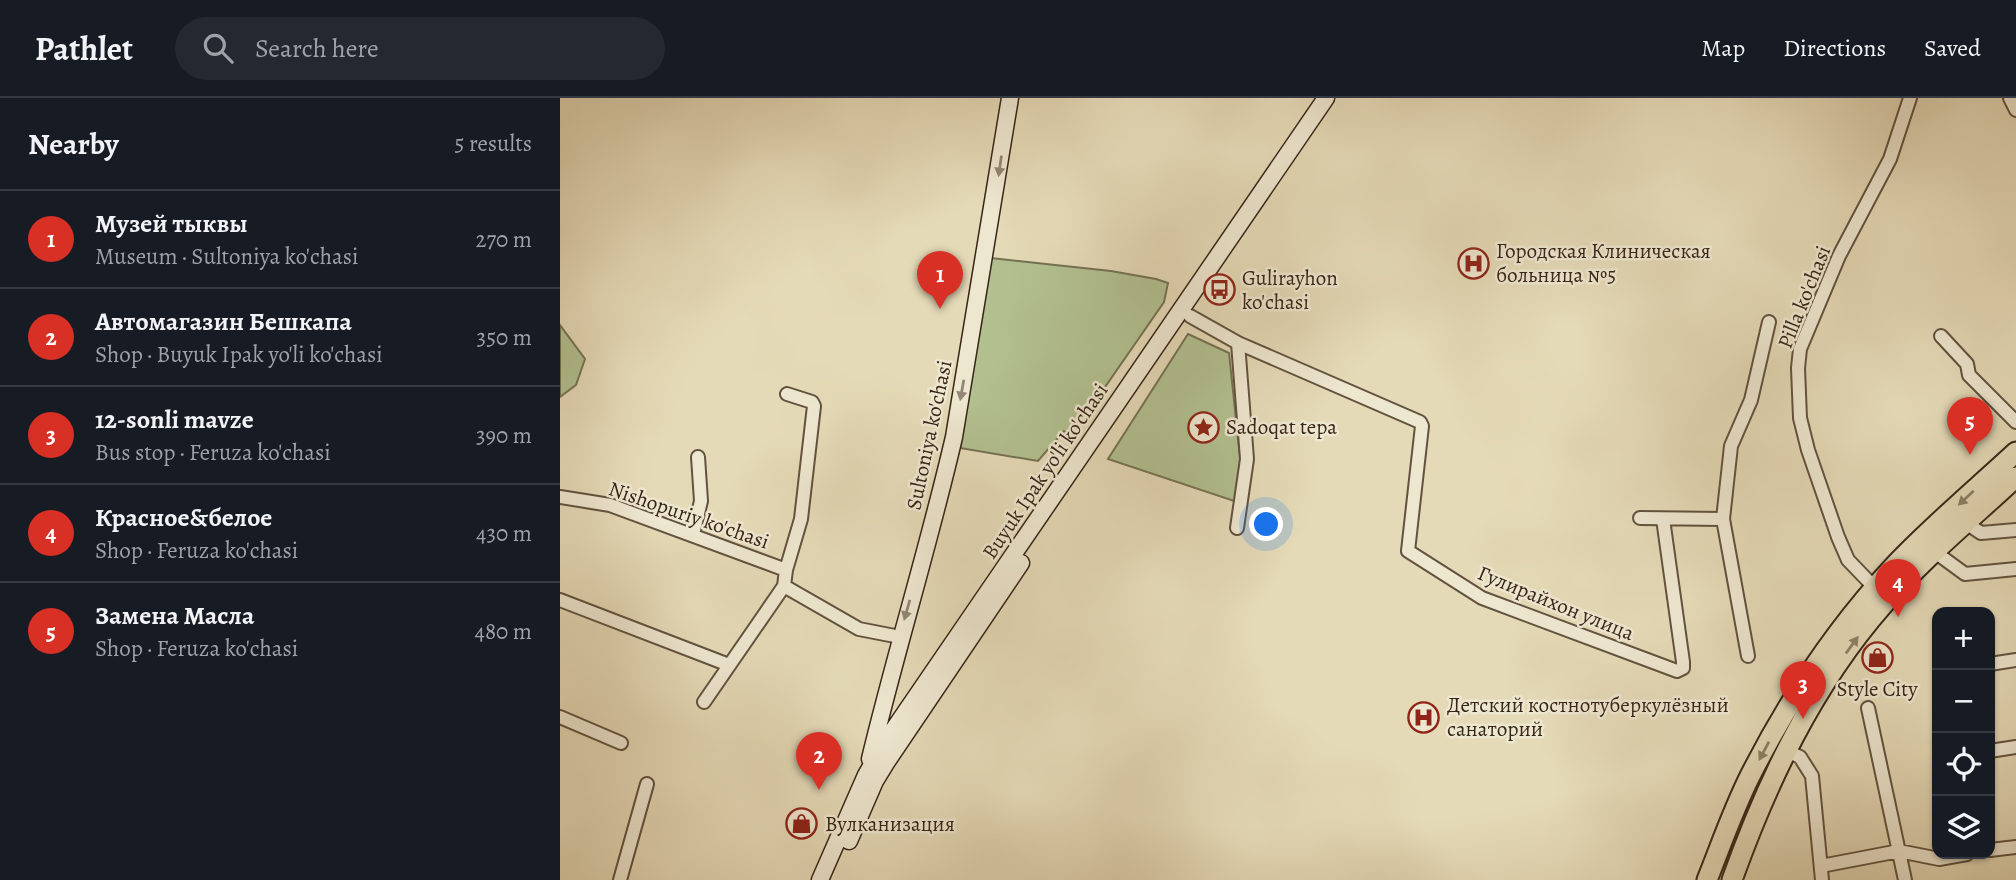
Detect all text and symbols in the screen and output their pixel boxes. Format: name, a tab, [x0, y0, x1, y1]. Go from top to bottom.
search box	[175, 17, 665, 80]
text: Pathlet	[35, 26, 133, 71]
icon: search	[199, 29, 237, 67]
text: Search here	[255, 31, 379, 66]
text: Map	[1701, 32, 1745, 64]
text: Directions	[1783, 32, 1886, 64]
text: Saved	[1924, 32, 1981, 64]
text: Nearby	[28, 124, 119, 164]
text: 5 results	[455, 128, 532, 159]
one-way arrow	[995, 155, 1006, 177]
text: Музей тыквы	[95, 206, 248, 241]
text: 1	[47, 224, 55, 255]
text: 270 m	[475, 224, 532, 255]
place label: Городская Клиническая больница №5	[1496, 237, 1711, 289]
text: Museum · Sultoniya ko'chasi	[95, 241, 358, 272]
street label: Pilla ko'chasi	[1771, 241, 1837, 353]
hospital icon: Городская Клиническая больница №5	[1456, 246, 1490, 280]
pin: 1	[917, 251, 963, 309]
place label: Gulirayhon ko'chasi	[1242, 264, 1338, 316]
bus stop icon: Gulirayhon ko'chasi	[1202, 273, 1236, 307]
text: Автомагазин Бешкапа	[95, 304, 352, 339]
text: 2	[45, 322, 57, 353]
text: 350 m	[477, 322, 532, 353]
text: Shop · Buyuk Ipak yo'li ko'chasi	[95, 339, 383, 370]
street label: Sultoniya ko'chasi	[899, 357, 959, 513]
street label: Buyuk Ipak yo'li ko'chasi	[976, 377, 1114, 564]
one-way arrow	[956, 379, 967, 401]
pin: 5	[1947, 397, 1993, 455]
text: 12-sonli mavze	[95, 402, 254, 437]
place icon: Sadoqat tepa	[1186, 410, 1220, 444]
place label: Sadoqat tepa	[1226, 413, 1337, 441]
text: 3	[46, 420, 56, 451]
text: 390 m	[476, 420, 532, 451]
text: Bus stop · Feruza ko'chasi	[95, 437, 331, 468]
street label: Nishopuriy ko'chasi	[605, 474, 773, 556]
one-way arrow	[1957, 490, 1975, 506]
text: Красное&белое	[95, 500, 272, 535]
your location	[1249, 507, 1283, 541]
text: 4	[46, 518, 56, 549]
text: 430 m	[476, 518, 532, 549]
text: Shop · Feruza ko'chasi	[95, 535, 298, 566]
street label: Гулирайхон улица	[1474, 559, 1639, 647]
pin: 4	[1875, 559, 1921, 617]
text: Замена Масла	[95, 598, 254, 633]
one-way arrow	[902, 600, 912, 621]
map controls	[1932, 607, 1995, 859]
button: +	[1932, 607, 1995, 670]
text: 5	[46, 616, 56, 647]
text: 480 m	[474, 616, 532, 647]
text: Shop · Feruza ko'chasi	[95, 633, 298, 664]
one-way arrow	[1844, 637, 1859, 655]
shop icon: Style City	[1860, 640, 1894, 674]
pin: 3	[1780, 661, 1826, 719]
button: −	[1932, 670, 1995, 733]
place label: Style City	[1836, 675, 1918, 703]
place label: Детский костнотуберкулёзный санаторий	[1447, 691, 1729, 743]
hospital icon: Детский костнотуберкулёзный санаторий	[1407, 700, 1441, 734]
pin: 2	[796, 732, 842, 790]
button: locate	[1932, 733, 1995, 796]
one-way arrow	[1758, 741, 1770, 761]
button: layers	[1932, 796, 1995, 859]
shop icon: Вулканизация	[785, 807, 819, 841]
place label: Вулканизация	[825, 810, 955, 838]

